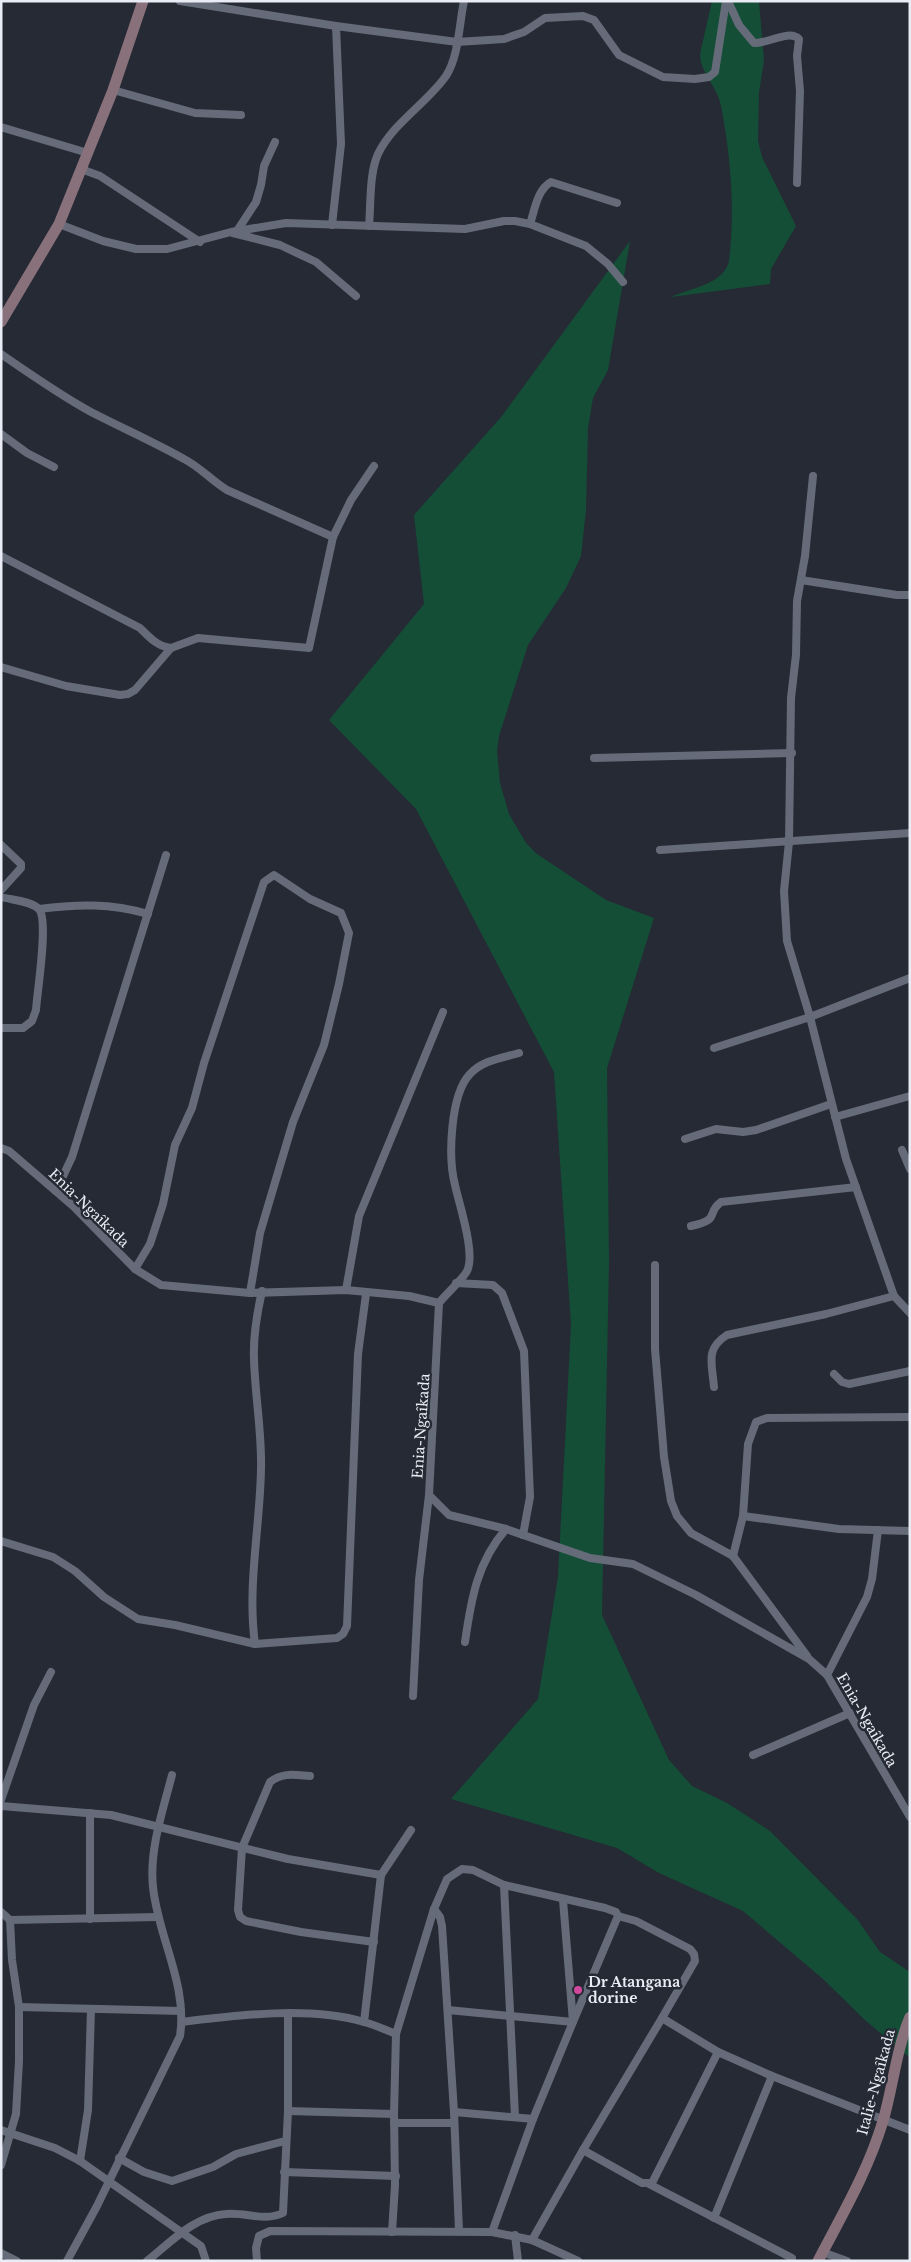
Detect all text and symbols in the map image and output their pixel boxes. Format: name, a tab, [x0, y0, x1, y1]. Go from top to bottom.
street label: Enia-Ngaîkada	[45, 1165, 133, 1251]
street label: Enia-Ngaîkada	[408, 1373, 434, 1479]
street label: Enia-Ngaîkada	[833, 1670, 901, 1770]
place label: Dr Atangana dorine	[588, 1973, 680, 2007]
marker: Dr Atangana dorine	[572, 1984, 584, 1996]
street label: Italie-Ngaîkada	[853, 2027, 899, 2137]

